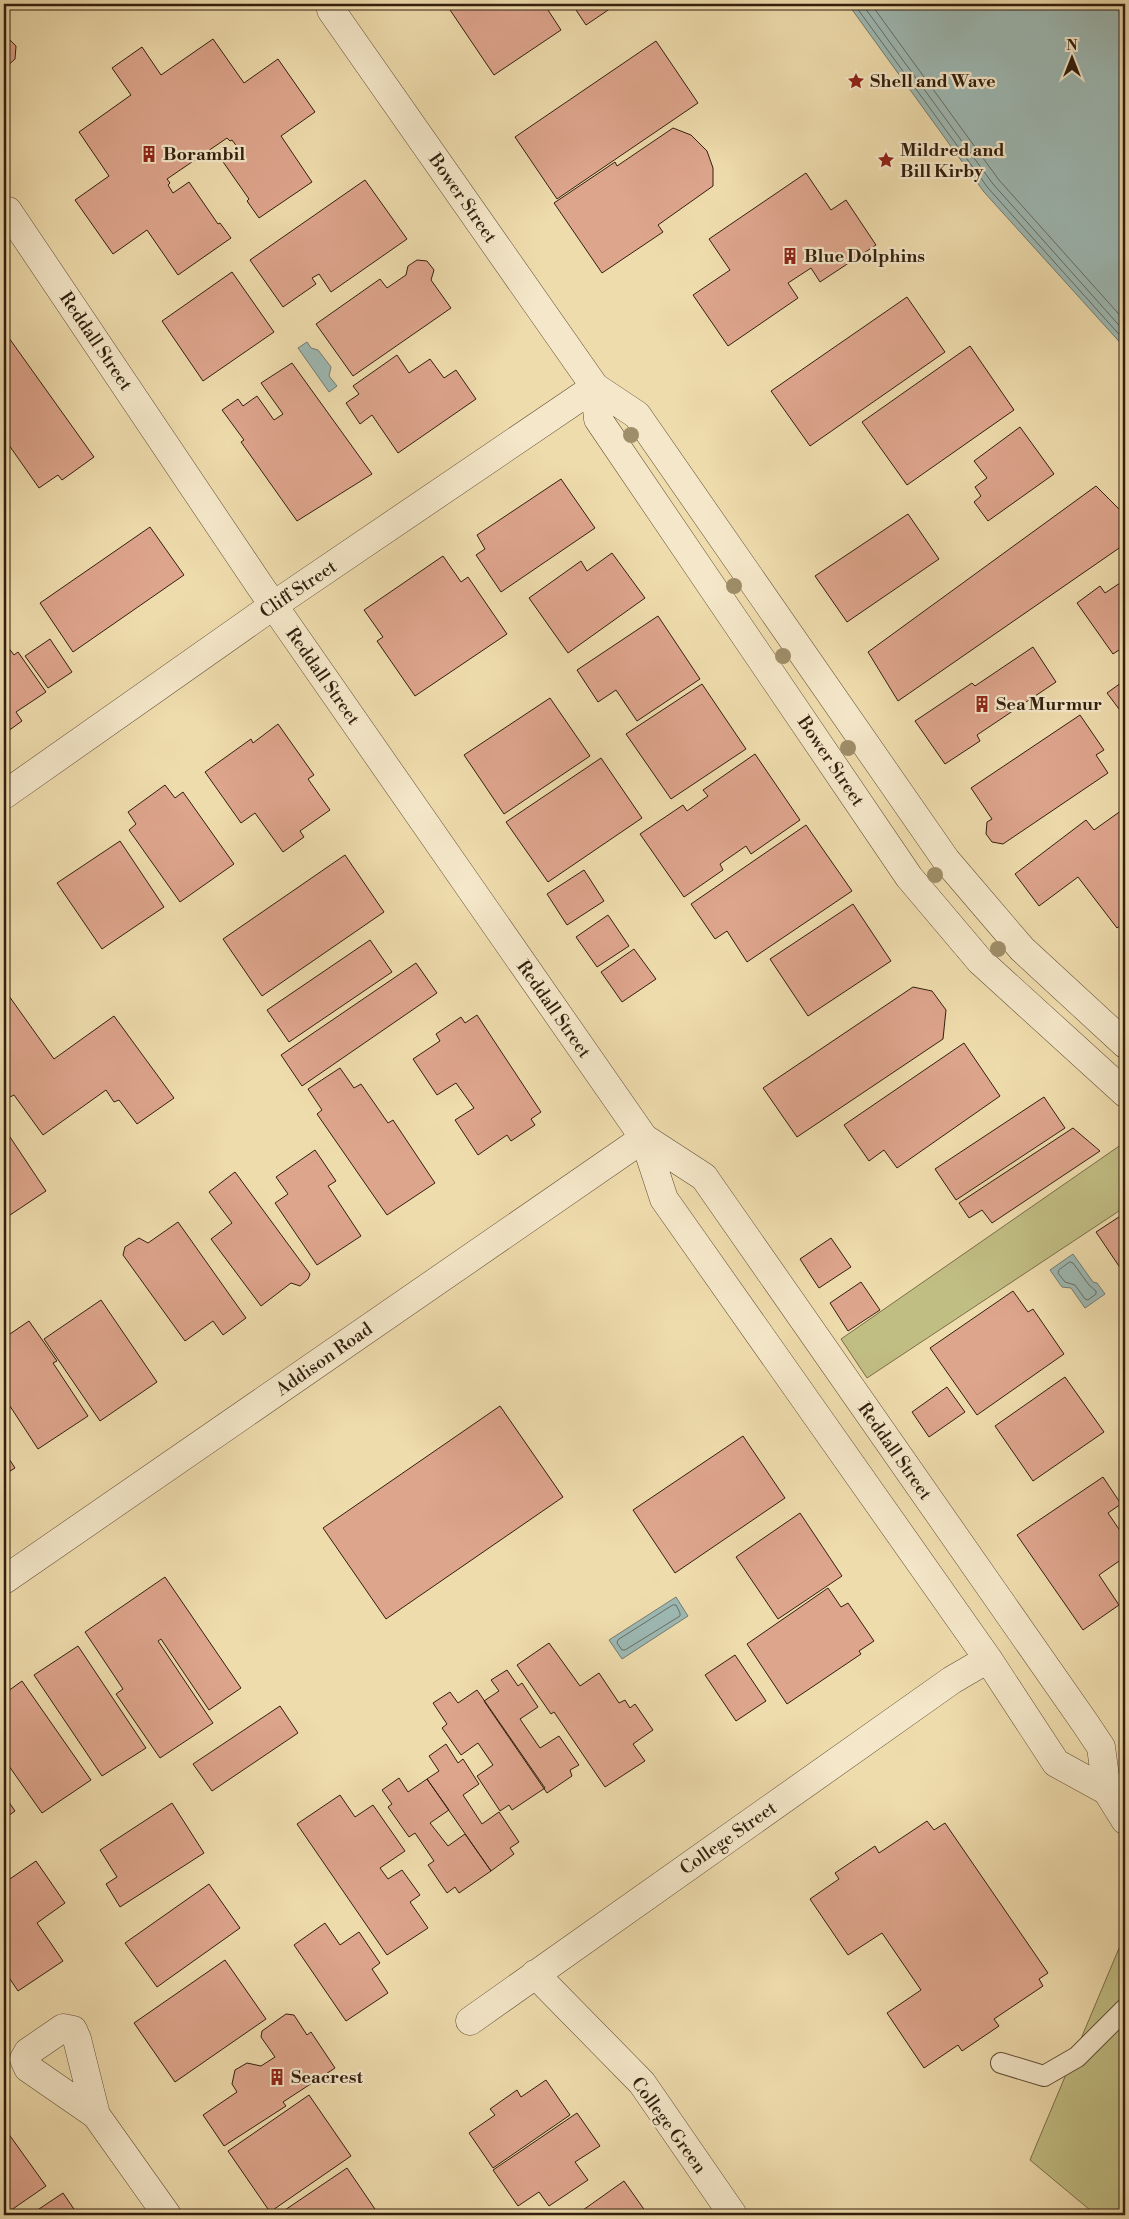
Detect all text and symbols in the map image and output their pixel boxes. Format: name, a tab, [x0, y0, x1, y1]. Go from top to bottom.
north arrow	[1046, 32, 1096, 82]
text: N	[1066, 37, 1078, 55]
place label: Shell and Wave	[870, 70, 996, 93]
place icon: Shell and Wave	[846, 71, 866, 91]
place label: Mildred and Bill Kirby	[900, 139, 1005, 183]
place label: Borambil	[163, 143, 245, 166]
building icon: Borambil	[139, 144, 159, 164]
street label: Bower Street	[423, 148, 502, 248]
place icon: Mildred and Bill Kirby	[876, 150, 896, 170]
place label: Blue Dolphins	[804, 245, 925, 268]
building icon: Blue Dolphins	[780, 246, 800, 266]
street label: Reddall Street	[54, 288, 137, 396]
street label: Cliff Street	[255, 555, 342, 624]
street label: Reddall Street	[280, 623, 365, 730]
place label: Sea Murmur	[996, 693, 1102, 716]
building icon: Sea Murmur	[972, 694, 992, 714]
street label: Bower Street	[791, 711, 870, 811]
street label: Reddall Street	[511, 956, 596, 1063]
street label: Addison Road	[271, 1317, 378, 1402]
street label: Reddall Street	[852, 1398, 937, 1505]
street label: College Street	[675, 1796, 782, 1880]
place label: Seacrest	[291, 2066, 364, 2089]
building icon: Seacrest	[267, 2067, 287, 2087]
street label: College Green	[626, 2072, 712, 2178]

